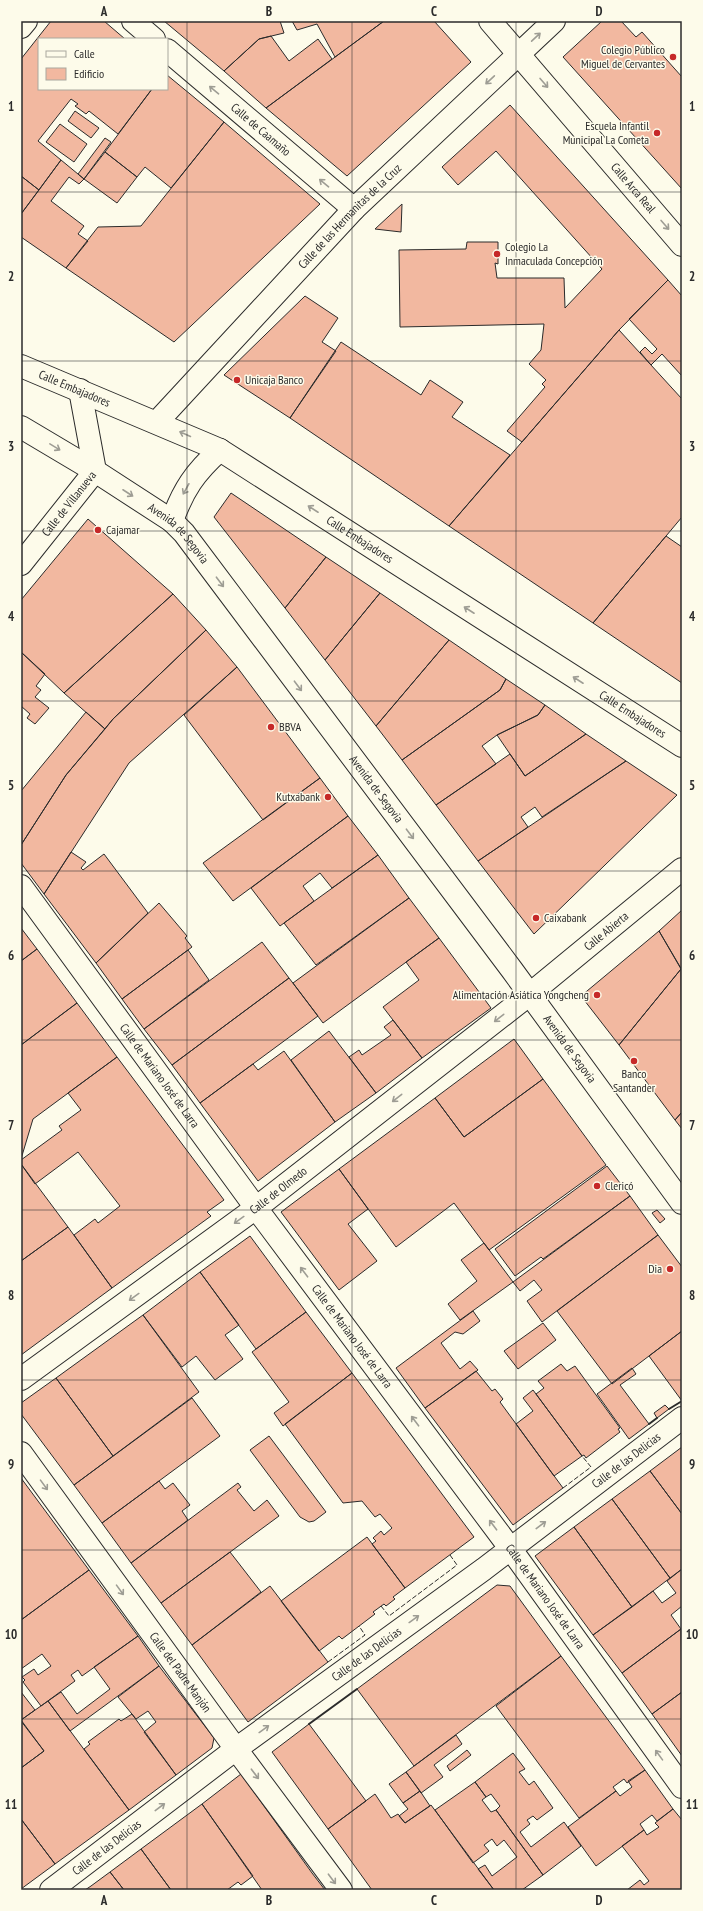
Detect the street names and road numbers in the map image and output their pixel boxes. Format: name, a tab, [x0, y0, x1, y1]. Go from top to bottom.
street label: Calle de Caamaño	[228, 100, 294, 159]
street label: Calle de las Hermanitas de la Cruz	[295, 160, 404, 272]
street label: Calle Arca Real	[608, 160, 659, 216]
street label: Calle Embajadores	[37, 366, 113, 410]
street label: Calle de Villanueva	[38, 468, 99, 539]
street label: Avenida de Segovia	[145, 500, 212, 566]
street label: Calle Embajadores	[324, 512, 396, 566]
street label: Calle Embajadores	[597, 687, 669, 741]
street label: Avenida de Segovia	[346, 752, 407, 826]
street label: Calle Abierta	[581, 908, 631, 954]
street label: Avenida de Segovia	[540, 1012, 600, 1086]
street label: Calle de Mariano José de Larra	[117, 1020, 203, 1131]
street label: Calle de Olmedo	[247, 1163, 310, 1217]
street label: Calle de Mariano José de Larra	[309, 1281, 396, 1391]
street label: Calle de las Delicias	[589, 1429, 663, 1491]
street label: Calle de Mariano José de Larra	[503, 1541, 588, 1652]
street label: Calle de las Delicias	[328, 1623, 404, 1684]
street label: Calle del Padre Manjón	[147, 1629, 215, 1715]
street label: Calle de las Delicias	[69, 1816, 144, 1878]

